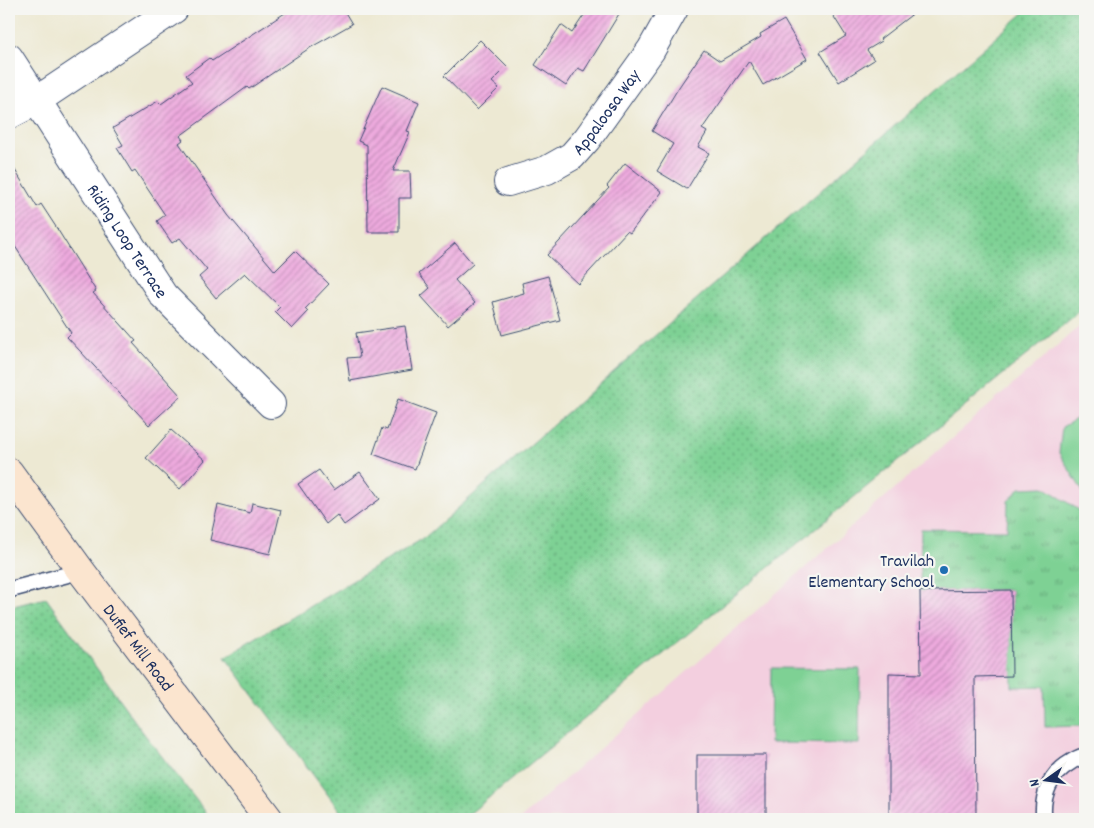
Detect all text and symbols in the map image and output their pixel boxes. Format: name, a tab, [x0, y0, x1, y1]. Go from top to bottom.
street label: Appaloosa Way	[568, 65, 648, 162]
street label: Riding Loop Terrace	[79, 180, 172, 304]
place label: Travilah Elementary School	[808, 550, 935, 596]
marker: Travilah Elementary School	[938, 564, 950, 576]
street label: Dufief Mill Road	[95, 600, 178, 698]
north arrow	[1022, 756, 1072, 806]
text: N	[1025, 777, 1046, 788]

